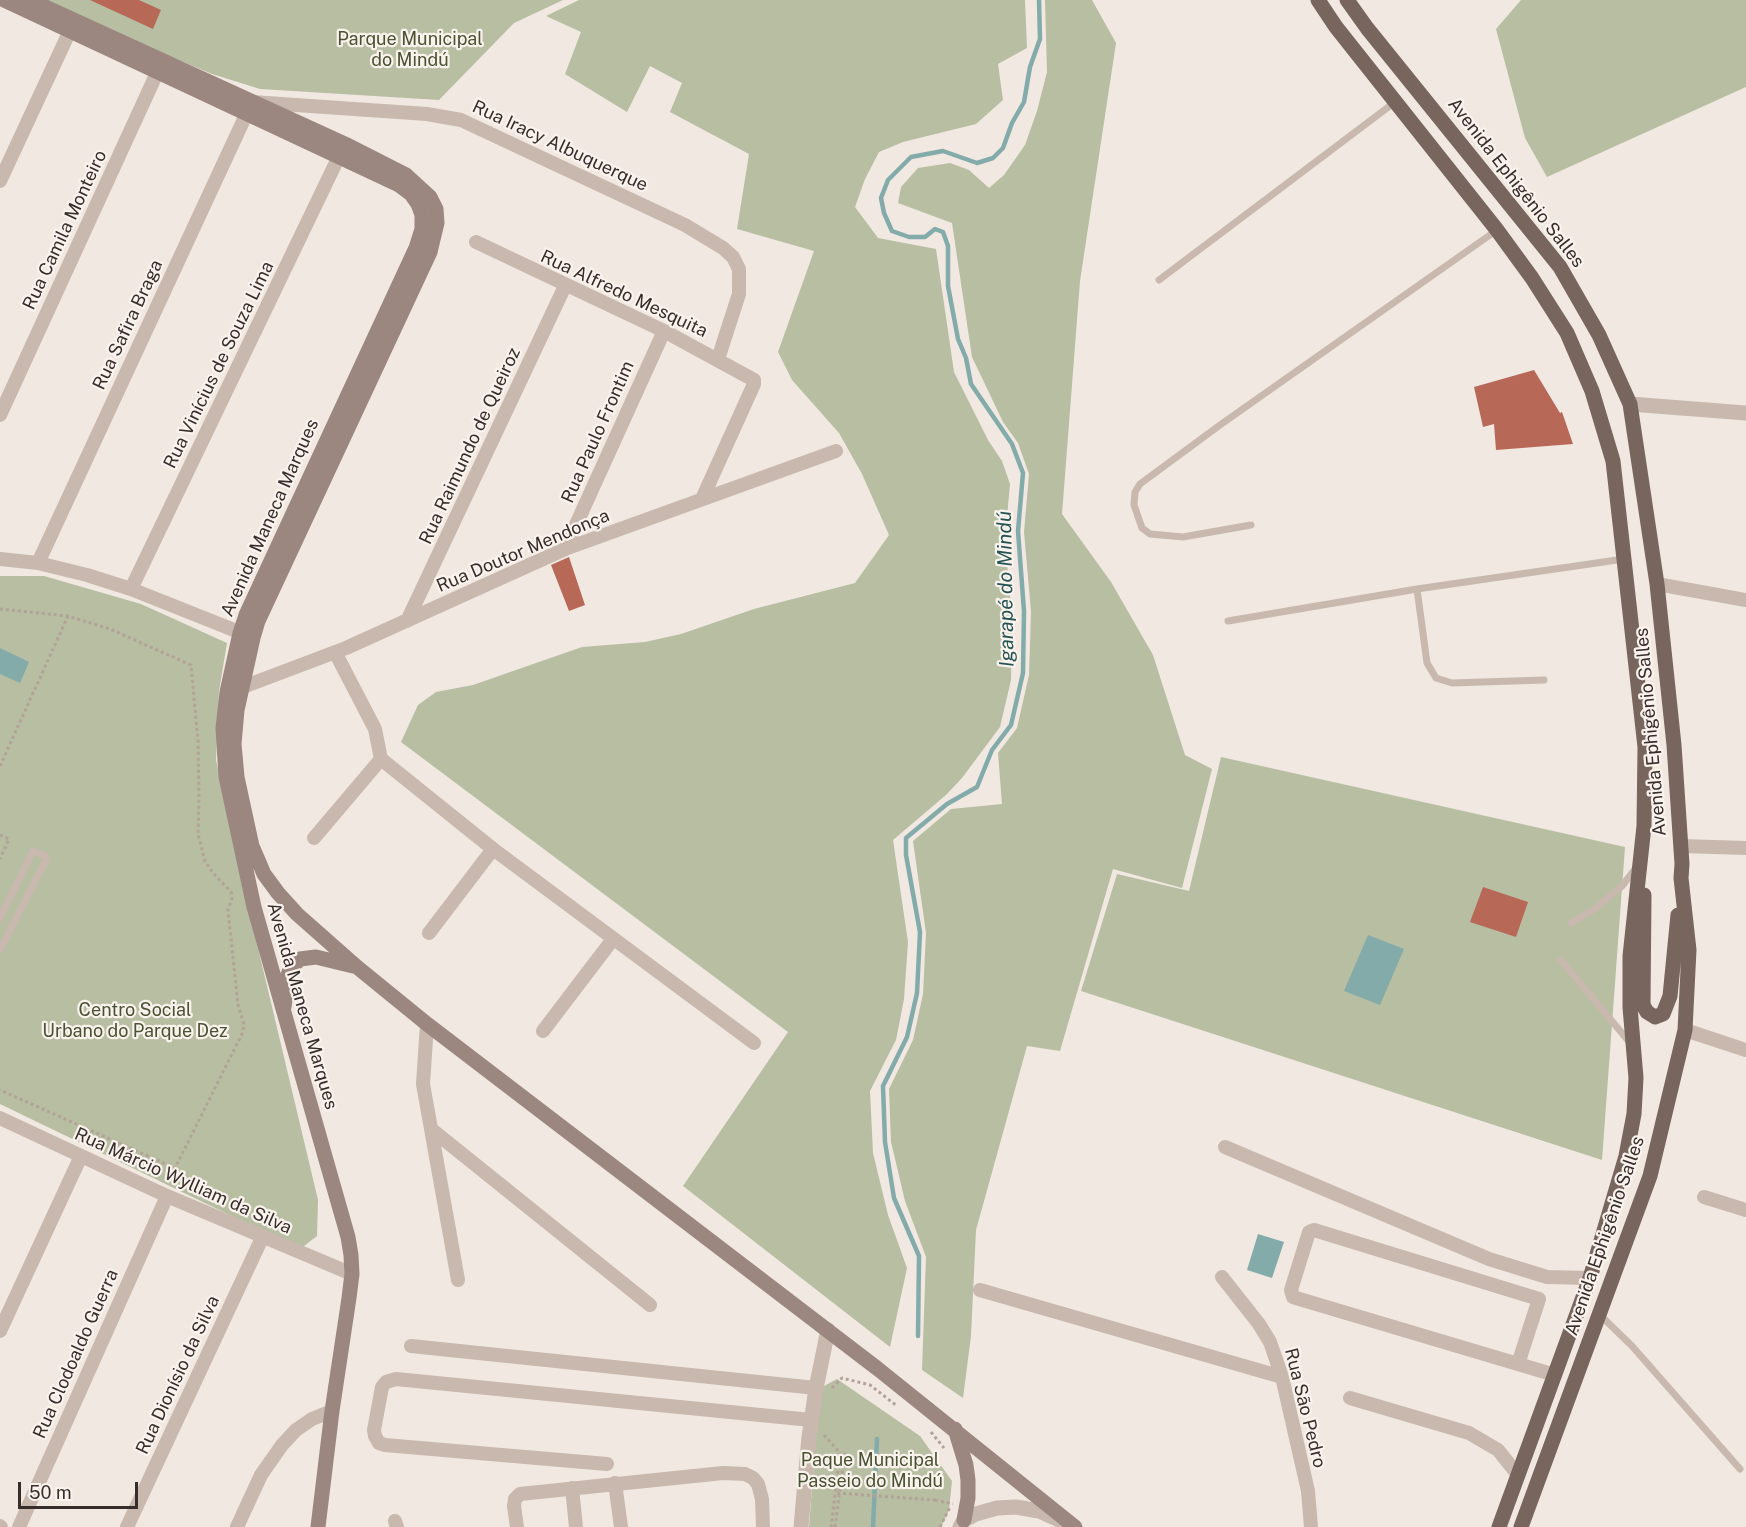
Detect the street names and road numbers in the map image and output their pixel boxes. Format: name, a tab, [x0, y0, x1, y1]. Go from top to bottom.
street label: Avenida Ephigênio Salles	[1443, 94, 1589, 272]
street label: Rua Iracy Albuquerque	[469, 96, 651, 196]
street label: Rua Camila Monteiro	[19, 147, 111, 313]
street label: Rua Alfredo Mesquita	[537, 246, 711, 342]
street label: Rua Safira Braga	[88, 257, 168, 393]
street label: Rua Vinícius de Souza Lima	[159, 258, 279, 472]
street label: Rua Raimundo de Queiroz	[415, 344, 525, 548]
street label: Rua Paulo Frontim	[557, 358, 639, 506]
street label: Avenida Maneca Marques	[217, 416, 323, 620]
street label: Rua Doutor Mendonça	[433, 505, 613, 597]
street label: Avenida Ephigênio Salles	[1631, 627, 1671, 837]
street label: Avenida Maneca Marques	[262, 900, 342, 1112]
street label: Rua Márcio Wylliam da Silva	[71, 1123, 295, 1239]
street label: Avenida Ephigênio Salles	[1561, 1134, 1649, 1338]
street label: Rua Clodoaldo Guerra	[29, 1266, 123, 1442]
street label: Rua Dionísio da Silva	[132, 1292, 224, 1458]
street label: Rua São Pedro	[1280, 1346, 1330, 1470]

